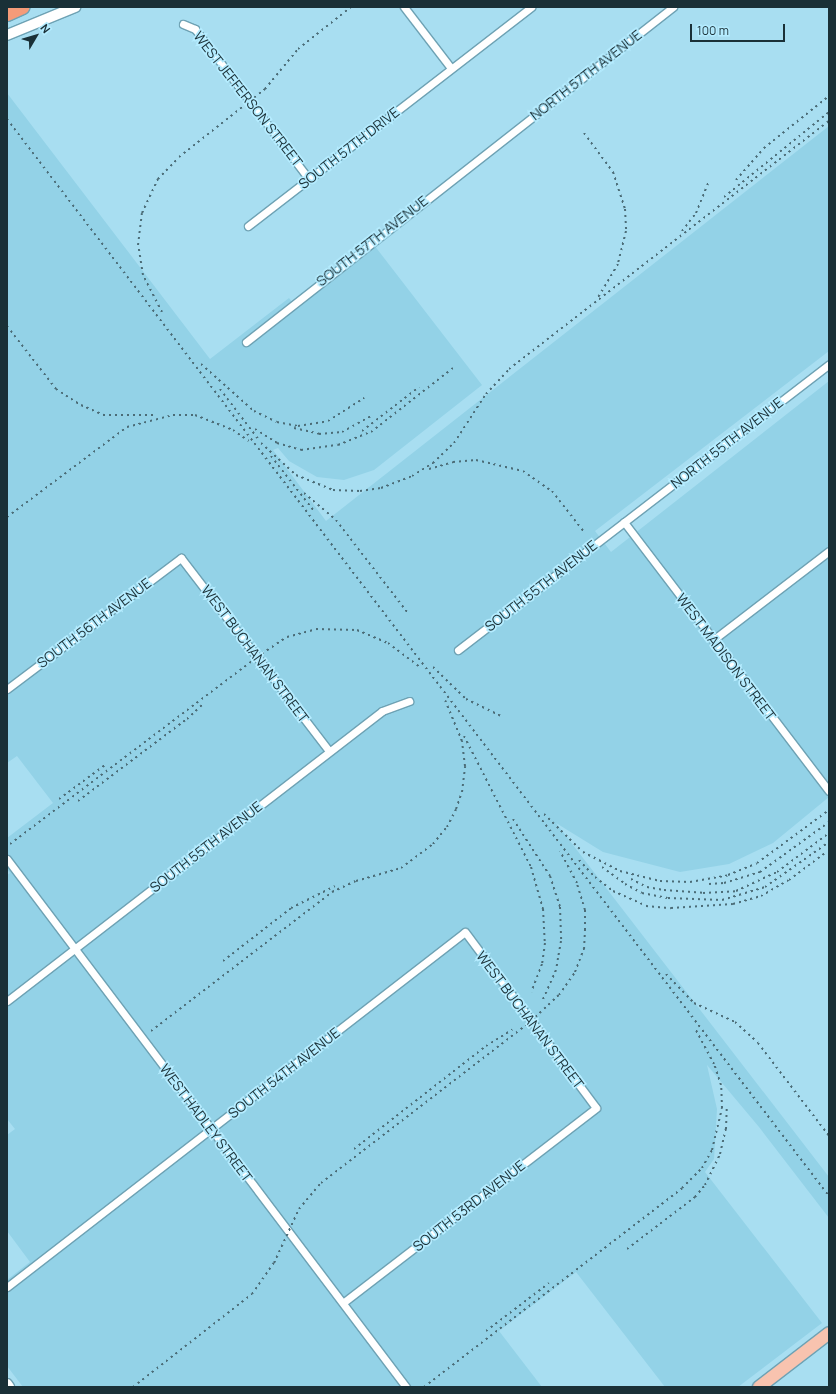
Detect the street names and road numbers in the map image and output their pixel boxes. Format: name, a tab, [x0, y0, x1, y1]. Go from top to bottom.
street label: NORTH 57TH AVENUE	[527, 26, 645, 124]
street label: WEST JEFFERSON STREET	[190, 28, 306, 170]
street label: SOUTH 57TH DRIVE	[295, 103, 403, 193]
street label: SOUTH 57TH AVENUE	[313, 192, 431, 290]
street label: NORTH 55TH AVENUE	[668, 394, 786, 492]
street label: SOUTH 55TH AVENUE	[481, 537, 601, 635]
street label: SOUTH 56TH AVENUE	[34, 575, 154, 671]
street label: WEST BUCHANAN STREET	[198, 582, 312, 726]
street label: WEST MADISON STREET	[673, 590, 779, 724]
street label: SOUTH 55TH AVENUE	[146, 798, 266, 896]
street label: WEST BUCHANAN STREET	[473, 948, 587, 1092]
street label: SOUTH 54TH AVENUE	[225, 1024, 343, 1122]
street label: WEST HADLEY STREET	[156, 1060, 256, 1186]
street label: SOUTH 53RD AVENUE	[410, 1157, 528, 1255]

